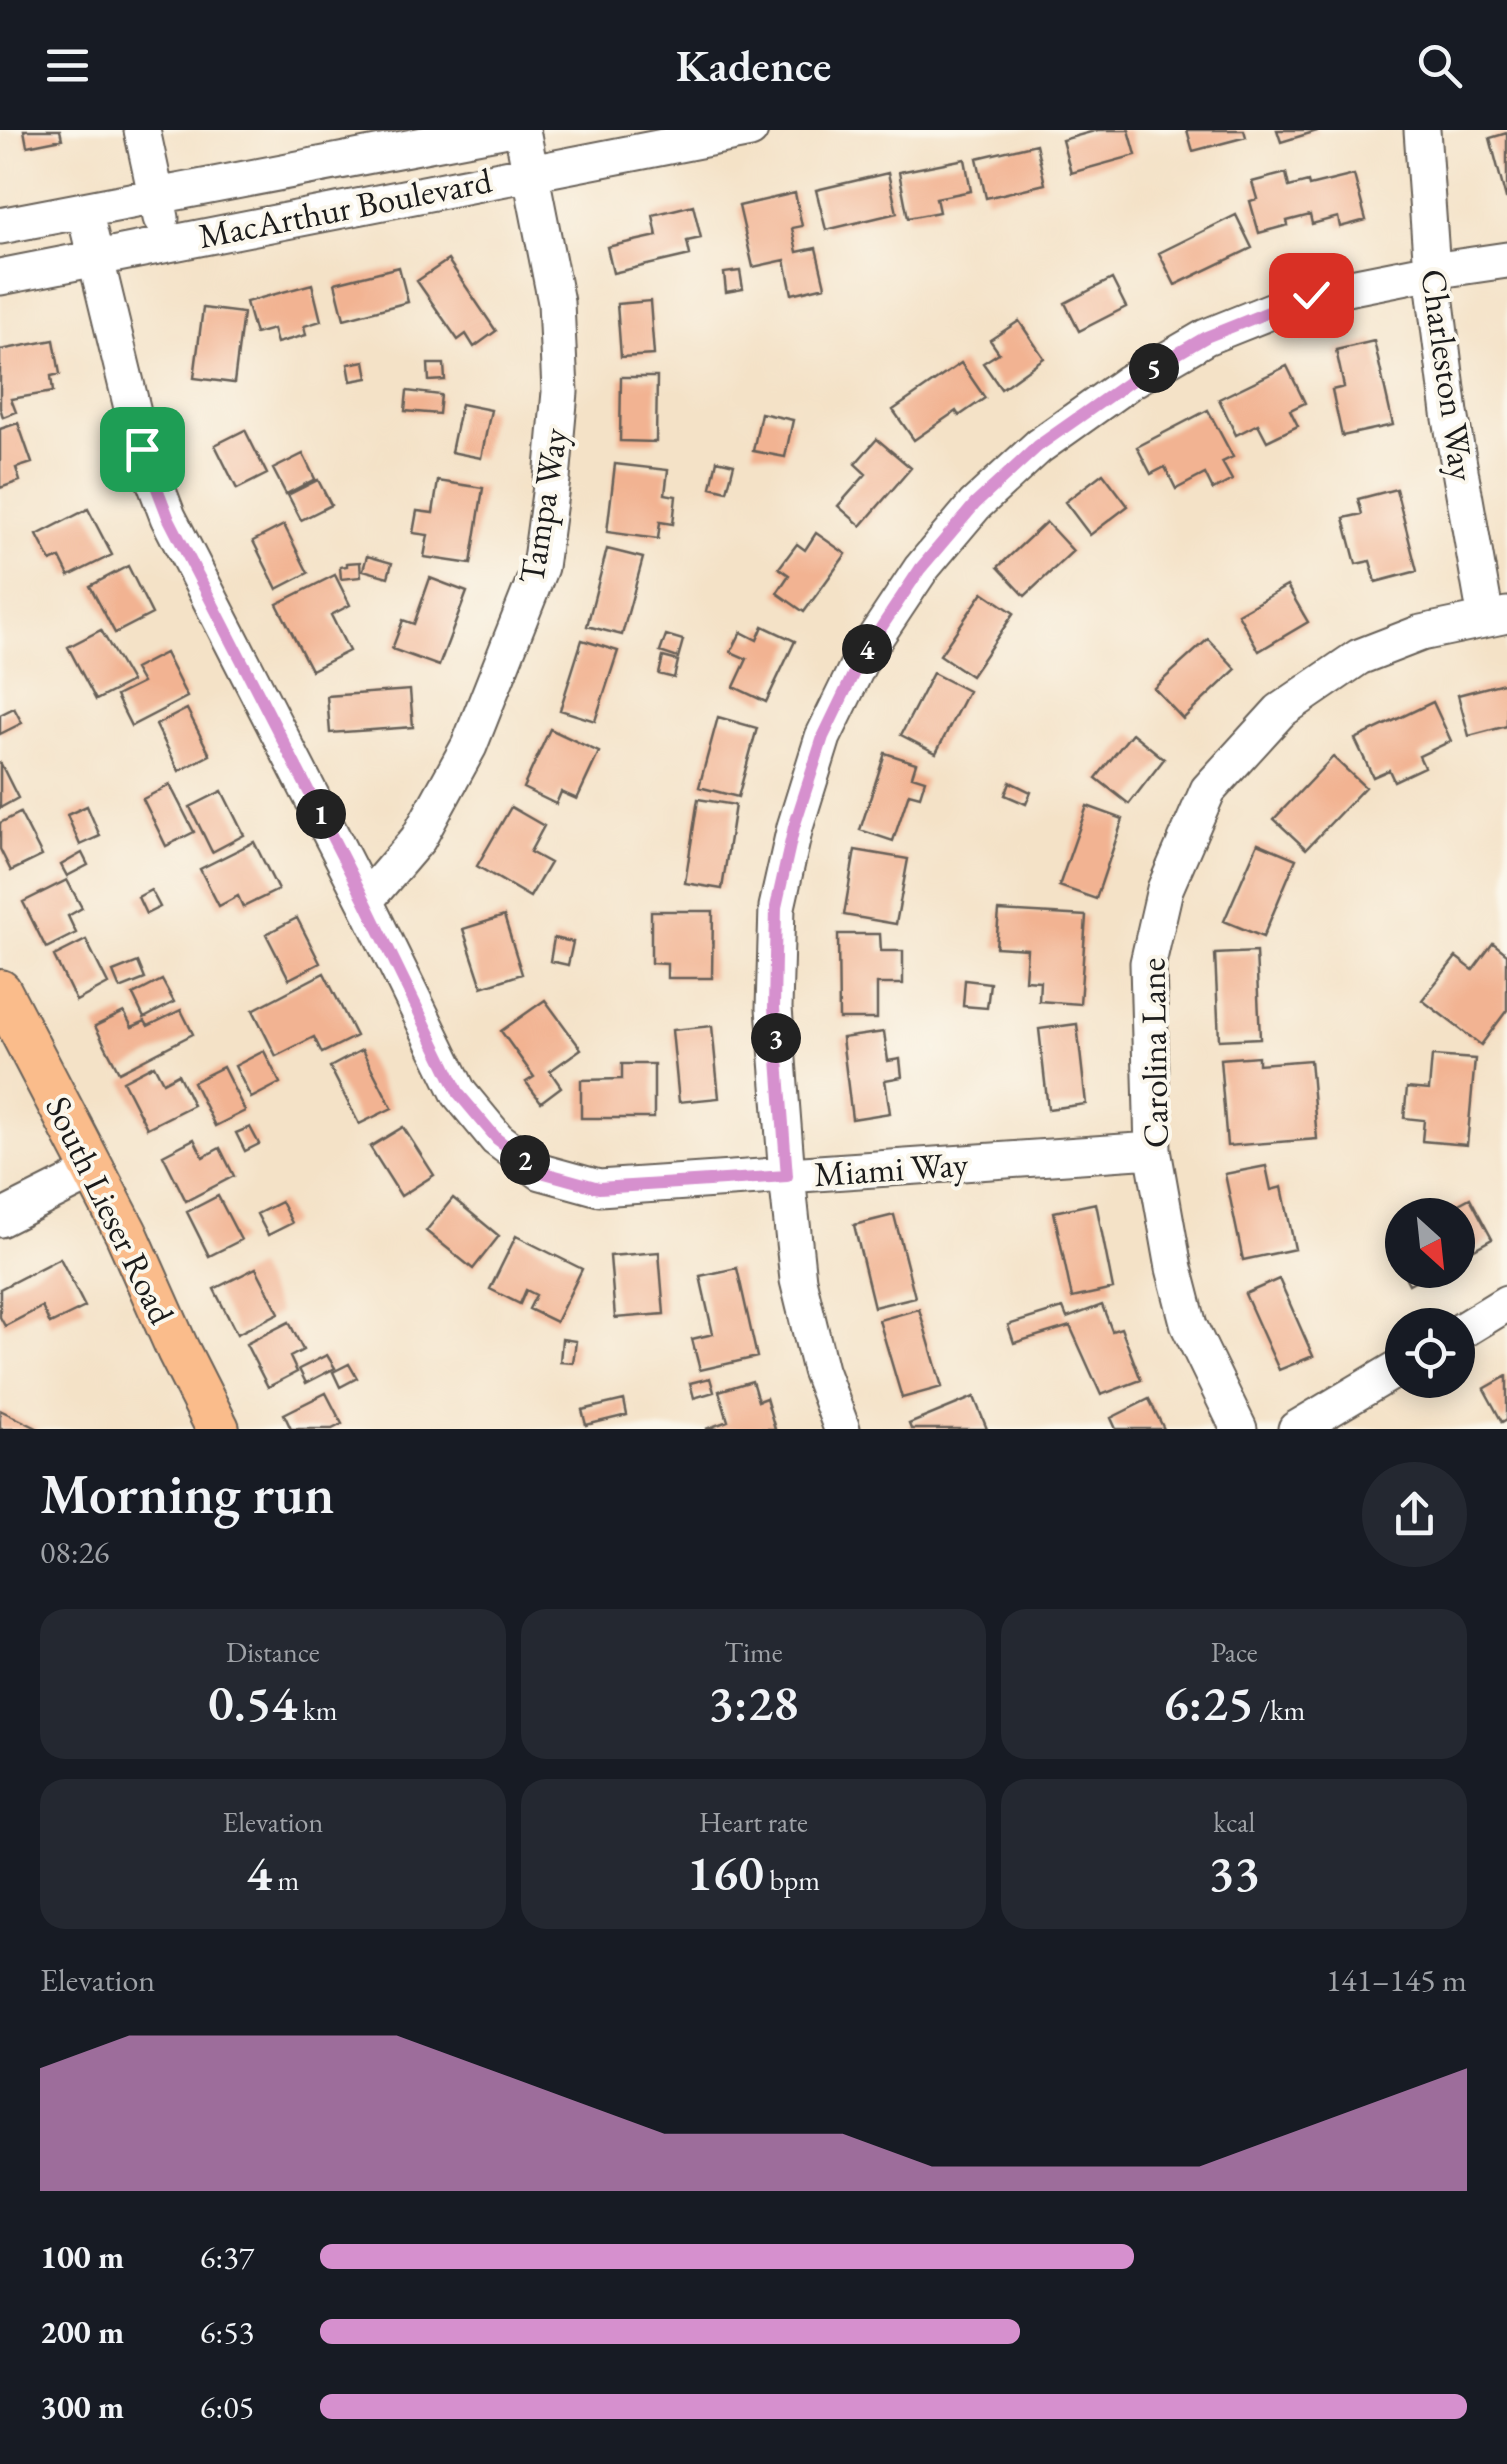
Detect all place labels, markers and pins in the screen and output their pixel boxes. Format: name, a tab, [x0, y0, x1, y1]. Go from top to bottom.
pin	[1269, 253, 1354, 338]
pin: 5	[1129, 343, 1179, 393]
pin	[100, 407, 185, 492]
pin: 4	[842, 624, 892, 674]
pin: 1	[296, 789, 346, 839]
pin: 3	[751, 1013, 801, 1063]
pin: 2	[500, 1135, 550, 1185]

